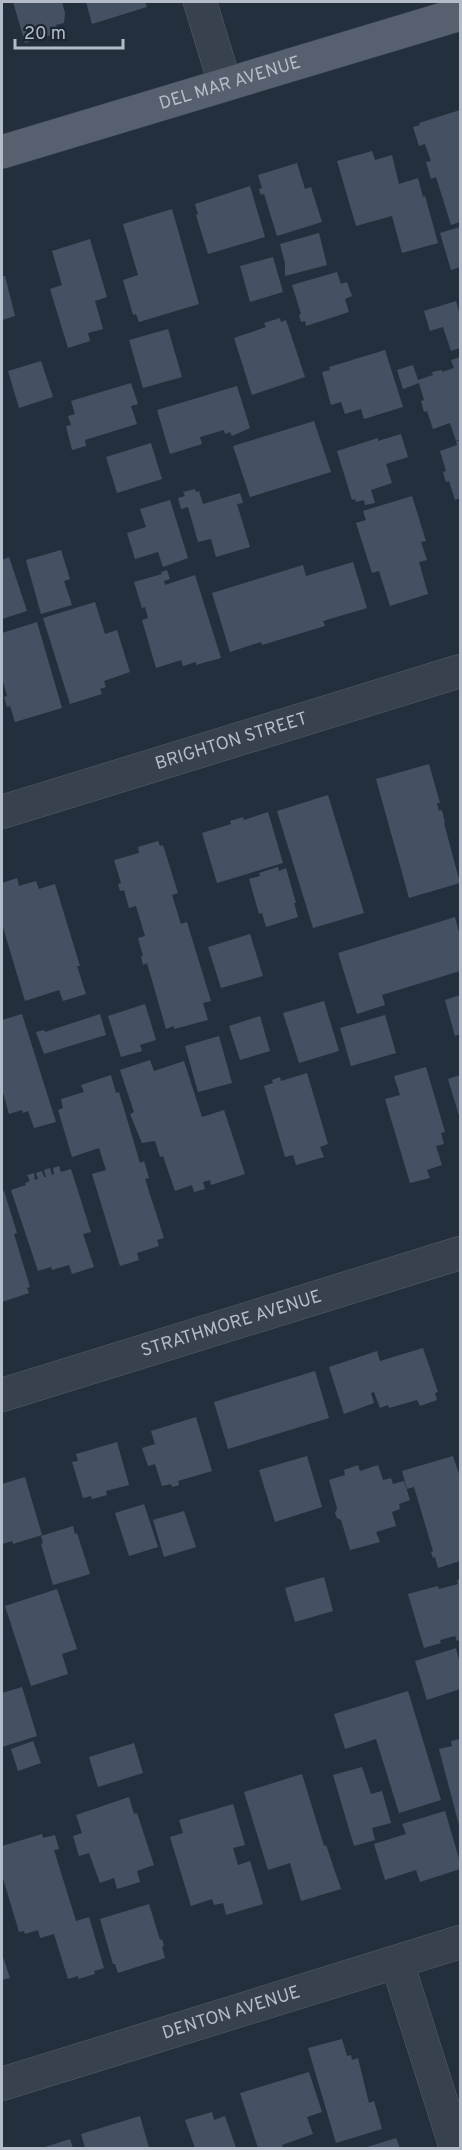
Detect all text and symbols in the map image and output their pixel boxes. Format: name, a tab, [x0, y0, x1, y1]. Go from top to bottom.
scale bar	[15, 12, 123, 50]
text: 20 m	[24, 23, 66, 46]
street label: DEL MAR AVENUE	[156, 51, 304, 116]
street label: BRIGHTON STREET	[152, 707, 310, 776]
street label: STRATHMORE AVENUE	[138, 1285, 324, 1363]
street label: DENTON AVENUE	[159, 1981, 303, 2045]

